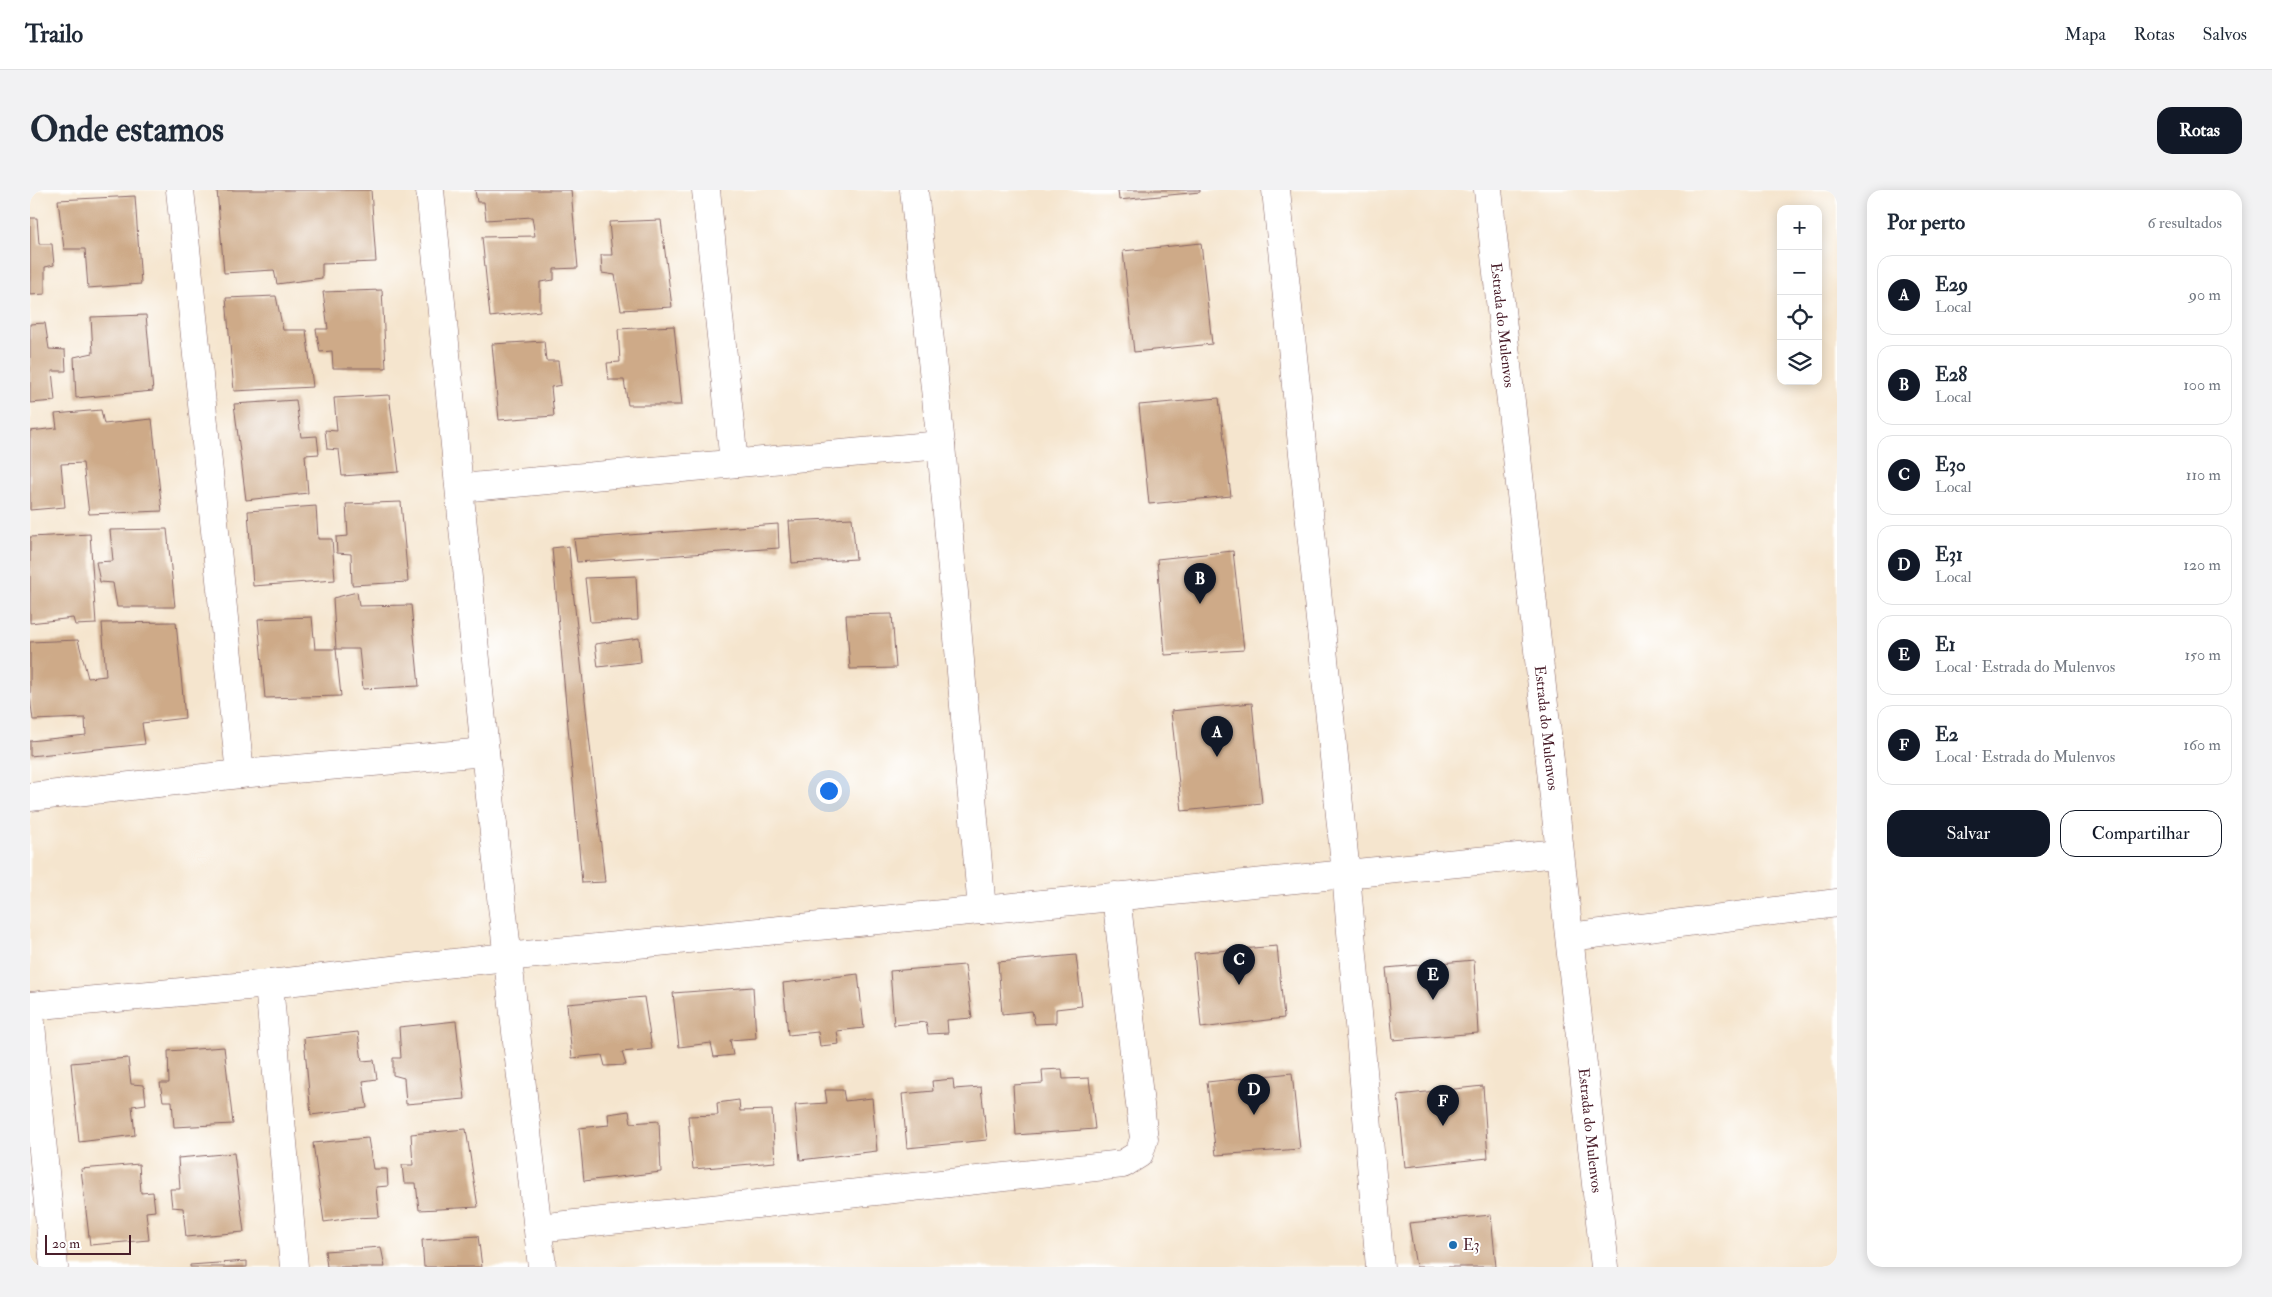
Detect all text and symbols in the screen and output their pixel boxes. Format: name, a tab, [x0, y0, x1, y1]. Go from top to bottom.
text: Trailo	[25, 19, 83, 50]
text: Mapa	[2065, 23, 2106, 46]
text: Rotas	[2134, 23, 2175, 46]
text: Salvos	[2203, 23, 2247, 46]
button: Rotas	[2157, 107, 2242, 154]
text: Onde estamos	[30, 108, 224, 152]
map controls	[1777, 205, 1822, 385]
button: +	[1777, 205, 1822, 250]
text: Por perto	[1887, 209, 1965, 236]
text: 6 resultados	[2147, 213, 2222, 233]
button: −	[1777, 250, 1822, 295]
street label: Estrada do Mulenvos	[1486, 262, 1519, 389]
text: E29	[1935, 273, 1968, 297]
text: A	[1899, 285, 1909, 305]
text: 90 m	[2189, 285, 2221, 305]
button: locate	[1777, 295, 1822, 340]
text: Local	[1935, 297, 1972, 317]
button: layers	[1777, 340, 1822, 385]
text: E28	[1935, 363, 1967, 387]
text: B	[1899, 375, 1909, 395]
text: 100 m	[2183, 375, 2221, 395]
text: Local	[1935, 387, 1972, 407]
text: E30	[1935, 453, 1966, 477]
text: C	[1898, 465, 1910, 485]
text: 110 m	[2186, 465, 2221, 485]
text: Local	[1935, 477, 1972, 497]
text: E31	[1935, 543, 1963, 567]
text: D	[1897, 555, 1911, 575]
text: 120 m	[2183, 555, 2221, 575]
pin: B	[1184, 563, 1216, 604]
text: Local	[1935, 567, 1972, 587]
text: E1	[1935, 633, 1955, 657]
text: E	[1898, 645, 1910, 665]
text: 150 m	[2184, 645, 2221, 665]
text: Local · Estrada do Mulenvos	[1935, 657, 2115, 677]
street label: Estrada do Mulenvos	[1530, 664, 1563, 791]
pin: A	[1201, 716, 1233, 757]
text: E2	[1935, 723, 1958, 747]
text: F	[1899, 735, 1909, 755]
text: 160 m	[2183, 735, 2221, 755]
text: Local · Estrada do Mulenvos	[1935, 747, 2115, 767]
your location	[816, 778, 842, 804]
button: Salvar	[1887, 810, 2050, 857]
button: Compartilhar	[2060, 810, 2222, 857]
pin: C	[1223, 944, 1255, 985]
pin: E	[1417, 959, 1449, 1000]
street label: Estrada do Mulenvos	[1574, 1067, 1606, 1194]
pin: D	[1238, 1074, 1270, 1115]
pin: F	[1427, 1085, 1459, 1126]
scale bar	[45, 1232, 131, 1255]
text: 20 m	[52, 1235, 80, 1252]
place label: E3	[1463, 1236, 1480, 1255]
marker: E3	[1447, 1239, 1459, 1251]

